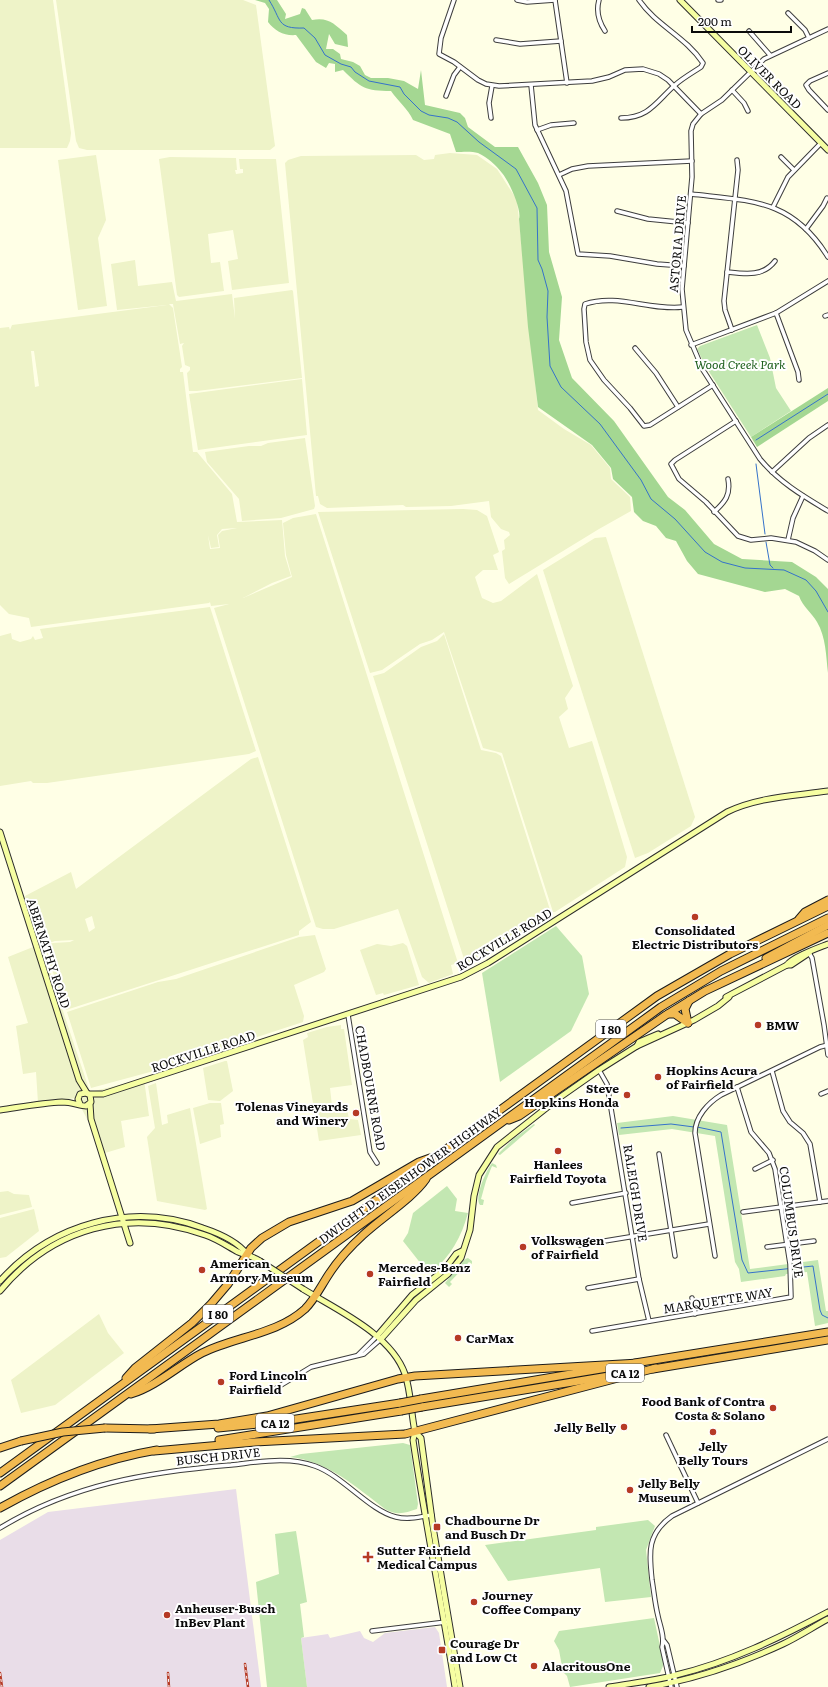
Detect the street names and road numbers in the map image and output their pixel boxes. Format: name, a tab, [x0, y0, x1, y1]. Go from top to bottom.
street label: OLIVER ROAD	[734, 41, 806, 113]
street label: ASTORIA DRIVE	[664, 194, 690, 293]
street label: ABERNATHY ROAD	[23, 896, 75, 1010]
street label: ROCKVILLE ROAD	[453, 903, 555, 975]
road number: I 80	[596, 1020, 626, 1038]
street label: CHADBOURNE ROAD	[351, 1024, 391, 1152]
street label: ROCKVILLE ROAD	[149, 1026, 257, 1076]
street label: DWIGHT D. EISENHOWER HIGHWAY	[315, 1102, 506, 1248]
street label: RALEIGH DRIVE	[619, 1143, 653, 1243]
street label: COLUMBUS DRIVE	[775, 1165, 809, 1279]
street label: MARQUETTE WAY	[662, 1282, 775, 1318]
road number: I 80	[203, 1305, 233, 1323]
road number: CA 12	[606, 1364, 644, 1382]
road number: CA 12	[256, 1414, 294, 1432]
street label: BUSCH DRIVE	[175, 1443, 261, 1469]

